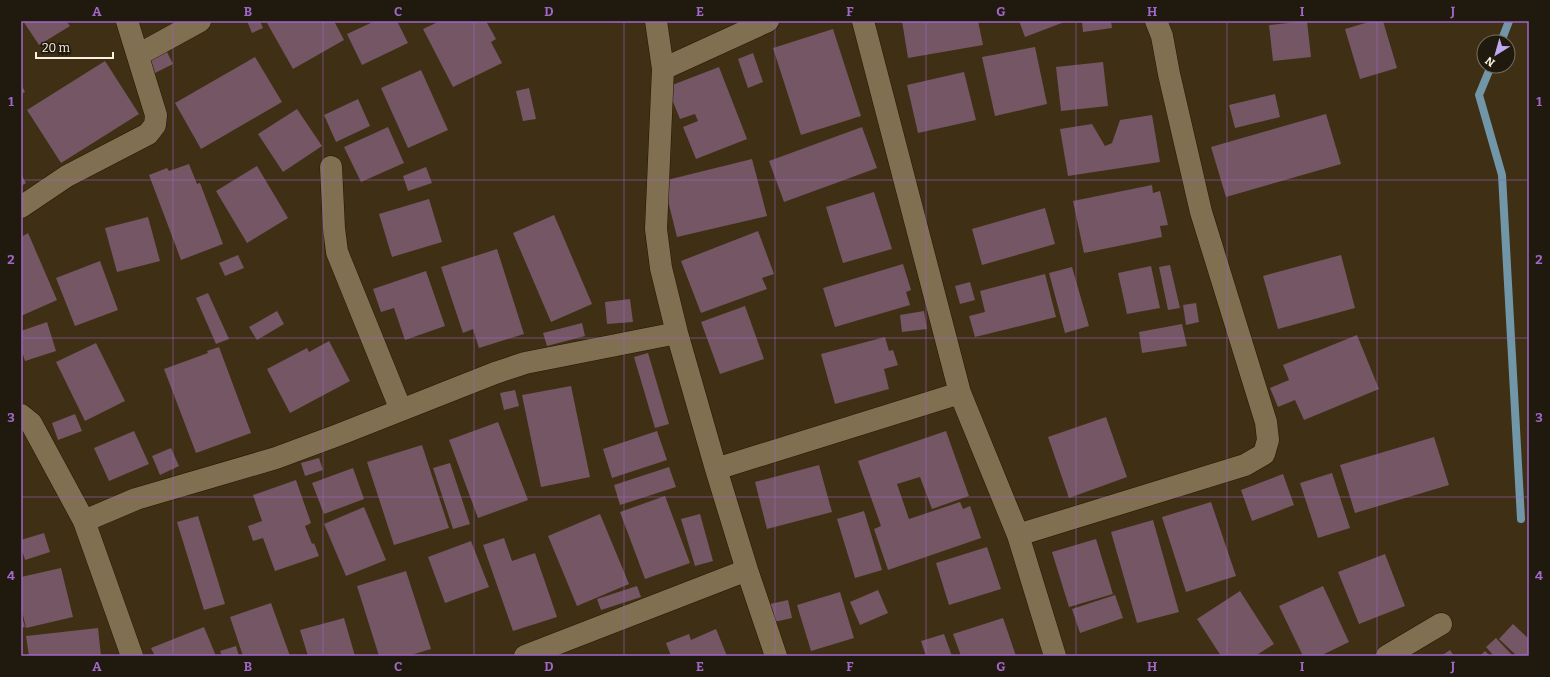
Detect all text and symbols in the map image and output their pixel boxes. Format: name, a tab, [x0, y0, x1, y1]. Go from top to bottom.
text: A	[92, 4, 102, 19]
text: B	[244, 4, 252, 19]
text: C	[394, 4, 402, 19]
text: D	[544, 4, 554, 19]
text: E	[696, 4, 704, 19]
text: F	[846, 4, 854, 19]
text: G	[996, 4, 1006, 19]
text: H	[1147, 4, 1157, 19]
text: I	[1300, 4, 1305, 19]
text: J	[1450, 4, 1456, 19]
scale bar	[36, 34, 113, 60]
north arrow	[1476, 34, 1516, 74]
text: 20 m	[42, 41, 71, 55]
text: N	[1483, 54, 1498, 69]
text: 1	[8, 94, 14, 109]
text: 1	[1536, 94, 1542, 109]
text: 2	[7, 252, 15, 267]
text: 2	[1535, 252, 1543, 267]
text: 3	[7, 410, 15, 425]
text: 3	[1535, 410, 1543, 425]
text: 4	[7, 568, 15, 583]
text: 4	[1535, 568, 1543, 583]
text: A	[92, 659, 102, 674]
text: B	[244, 659, 252, 674]
text: C	[394, 659, 402, 674]
text: D	[544, 659, 554, 674]
text: E	[696, 659, 704, 674]
text: F	[846, 659, 854, 674]
text: G	[996, 659, 1006, 674]
text: H	[1147, 659, 1157, 674]
text: I	[1300, 659, 1305, 674]
text: J	[1450, 659, 1456, 674]

